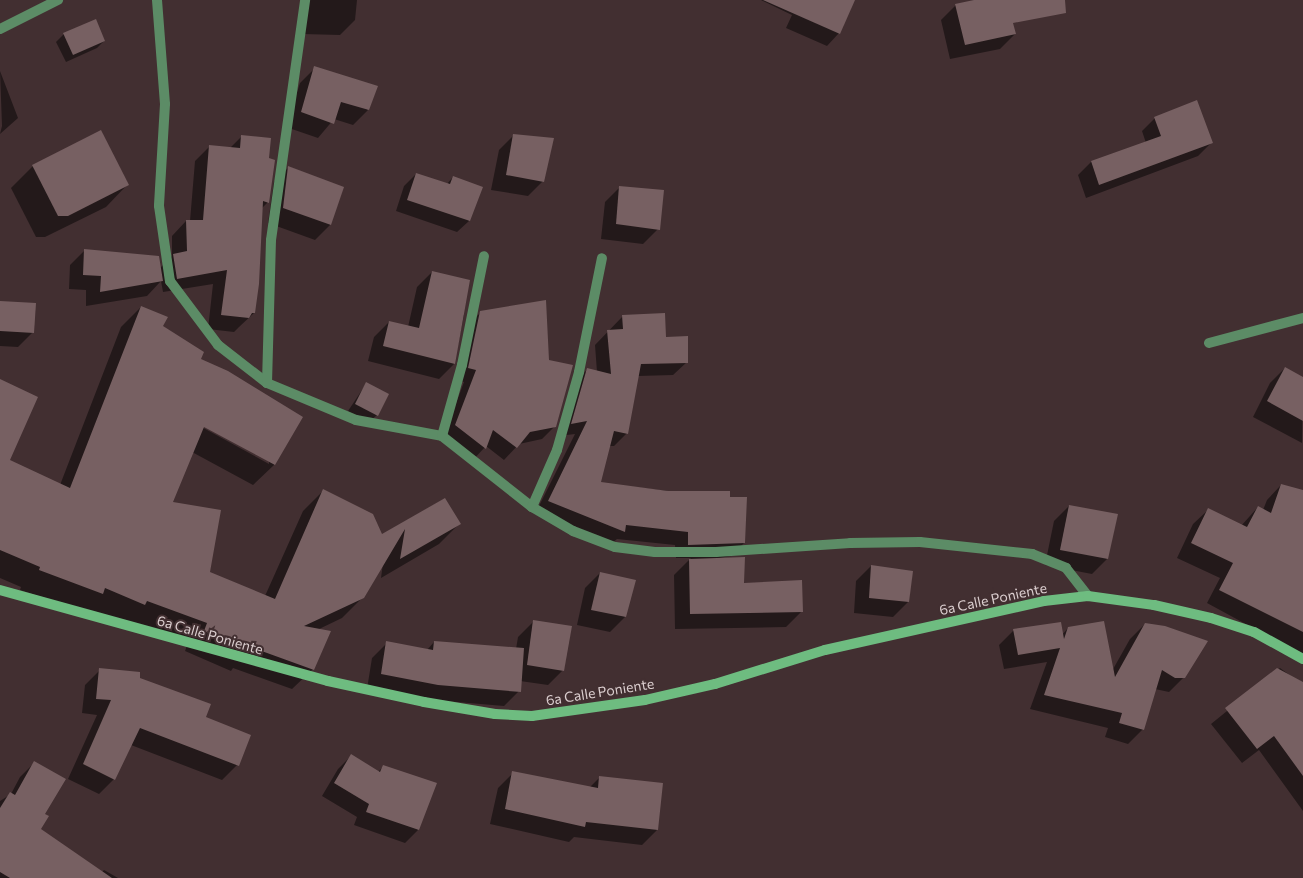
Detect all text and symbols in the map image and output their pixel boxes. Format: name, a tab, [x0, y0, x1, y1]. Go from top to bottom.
street label: 6a Calle Poniente	[938, 579, 1048, 619]
street label: 6a Calle Poniente	[155, 612, 265, 658]
street label: 6a Calle Poniente	[545, 675, 655, 709]

